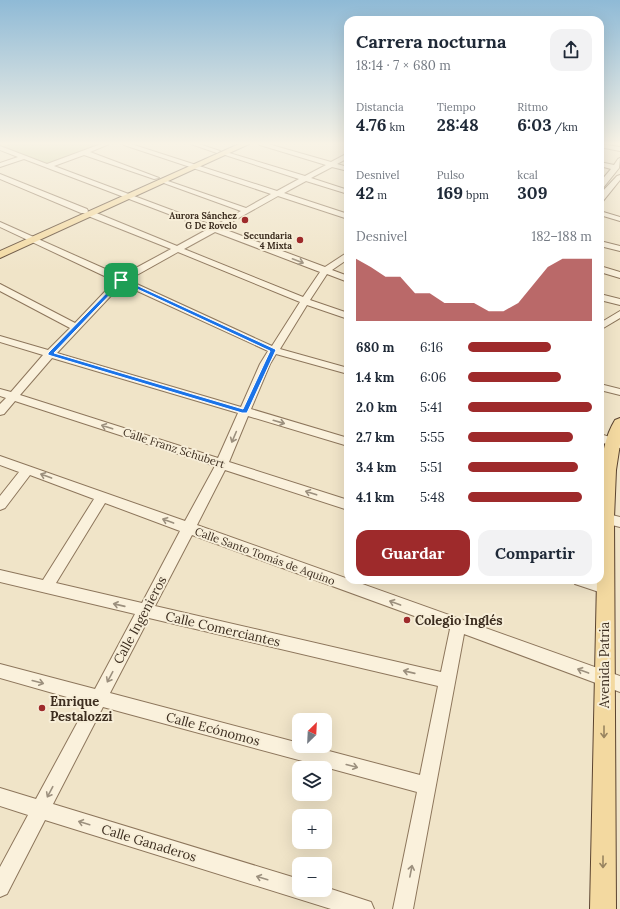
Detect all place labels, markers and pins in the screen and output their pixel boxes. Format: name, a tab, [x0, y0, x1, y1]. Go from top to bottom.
place label: Aurora Sánchez G De Rovelo	[169, 210, 237, 231]
marker: Aurora Sánchez G De Rovelo	[240, 215, 250, 225]
place label: Secundaria 4 Mixta	[244, 230, 292, 251]
marker: Secundaria 4 Mixta	[295, 235, 305, 245]
pin	[104, 263, 138, 297]
place label: Colegio Inglés	[415, 612, 503, 629]
marker: Colegio Inglés	[402, 615, 412, 625]
place label: Enrique Pestalozzi	[50, 693, 113, 725]
marker: Enrique Pestalozzi	[37, 703, 47, 713]

